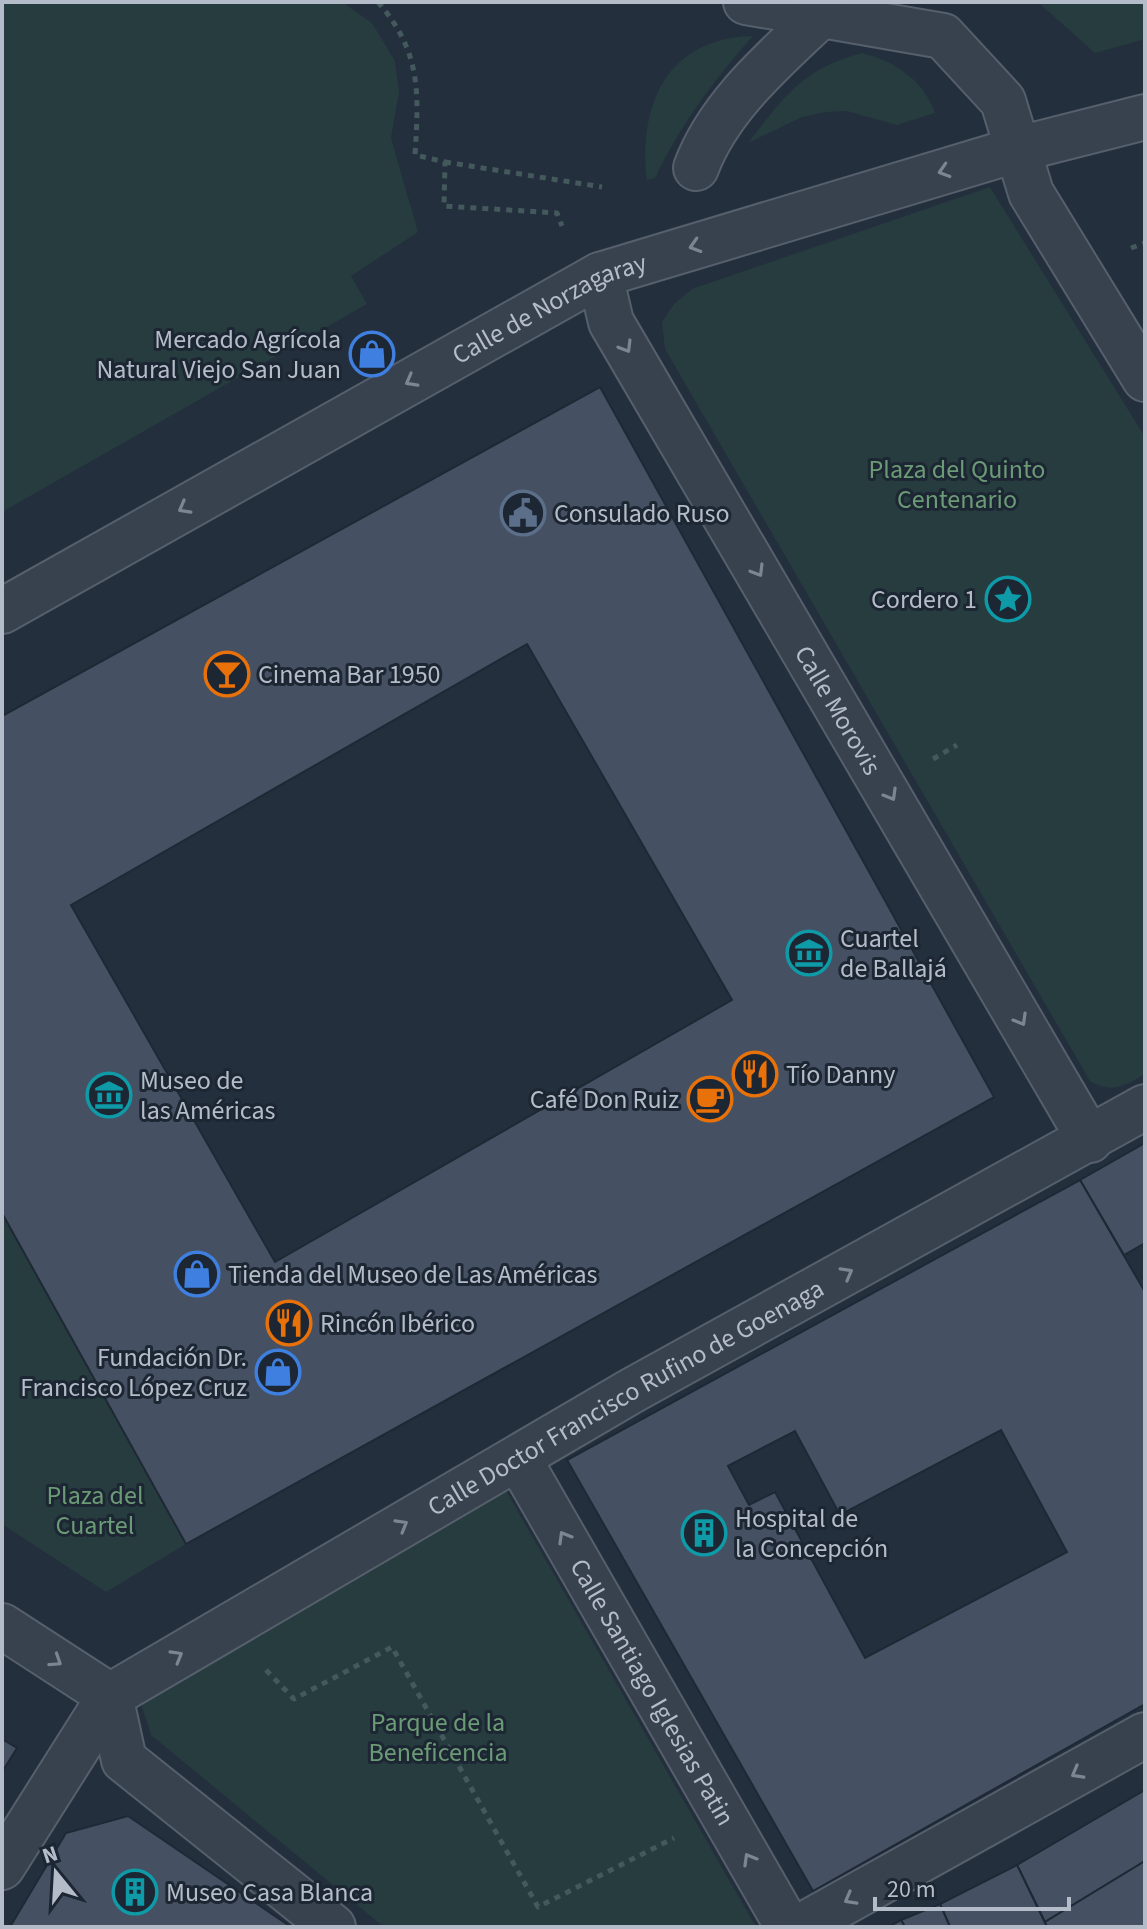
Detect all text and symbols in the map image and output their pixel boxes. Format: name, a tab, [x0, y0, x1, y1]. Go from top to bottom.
one-way arrow	[937, 162, 951, 178]
one-way arrow	[688, 237, 702, 253]
street label: Calle de Norzagaray	[445, 244, 651, 373]
place label: Mercado Agrícola Natural Viejo San Juan	[96, 321, 341, 388]
shop icon: Mercado Agrícola Natural Viejo San Juan	[348, 330, 396, 378]
one-way arrow	[616, 338, 632, 353]
one-way arrow	[405, 371, 420, 387]
park label: Plaza del Quinto Centenario	[869, 451, 1045, 518]
public building icon: Consulado Ruso	[499, 489, 547, 537]
place label: Consulado Ruso	[554, 495, 730, 532]
one-way arrow	[178, 498, 193, 514]
one-way arrow	[749, 562, 764, 577]
place icon: Cordero 1	[984, 575, 1032, 623]
place label: Cordero 1	[871, 581, 977, 618]
street label: Calle Morovis	[786, 638, 891, 782]
bar icon: Cinema Bar 1950	[203, 650, 251, 698]
place label: Cinema Bar 1950	[258, 656, 441, 693]
one-way arrow	[881, 786, 897, 801]
place label: Cuartel de Ballajá	[840, 920, 947, 987]
museum icon: Cuartel de Ballajá	[785, 929, 833, 977]
one-way arrow	[1011, 1011, 1027, 1025]
restaurant icon: Tío Danny	[731, 1050, 779, 1098]
place label: Tío Danny	[786, 1056, 895, 1093]
place label: Museo de las Américas	[140, 1062, 276, 1129]
museum icon: Museo de las Américas	[85, 1071, 133, 1119]
cafe icon: Café Don Ruiz	[686, 1075, 734, 1123]
place label: Café Don Ruiz	[530, 1081, 679, 1118]
shop icon: Tienda del Museo de Las Américas	[173, 1250, 221, 1298]
place label: Tienda del Museo de Las Américas	[228, 1256, 598, 1293]
one-way arrow	[839, 1267, 854, 1282]
street label: Calle Doctor Francisco Rufino de Goenaga	[420, 1270, 830, 1525]
restaurant icon: Rincón Ibérico	[265, 1299, 313, 1347]
place label: Rincón Ibérico	[320, 1305, 475, 1342]
place label: Fundación Dr. Francisco López Cruz	[20, 1339, 247, 1406]
shop icon: Fundación Dr. Francisco López Cruz	[254, 1348, 302, 1396]
park label: Plaza del Cuartel	[46, 1477, 144, 1544]
place label: Hospital de la Concepción	[735, 1500, 888, 1567]
building icon: Hospital de la Concepción	[680, 1509, 728, 1557]
one-way arrow	[393, 1519, 408, 1535]
one-way arrow	[558, 1531, 574, 1546]
street label: Calle Santiago Iglesias Patin	[561, 1552, 744, 1832]
one-way arrow	[168, 1650, 183, 1666]
one-way arrow	[47, 1651, 62, 1666]
park label: Parque de la Beneficencia	[368, 1704, 508, 1771]
one-way arrow	[1071, 1763, 1086, 1779]
north arrow	[16, 1833, 96, 1913]
text: N	[38, 1837, 62, 1872]
one-way arrow	[743, 1854, 759, 1868]
scale bar	[875, 1861, 1069, 1911]
building icon: Museo Casa Blanca	[111, 1868, 159, 1916]
text: 20 m	[887, 1872, 936, 1907]
place label: Museo Casa Blanca	[166, 1874, 373, 1911]
one-way arrow	[843, 1890, 858, 1905]

